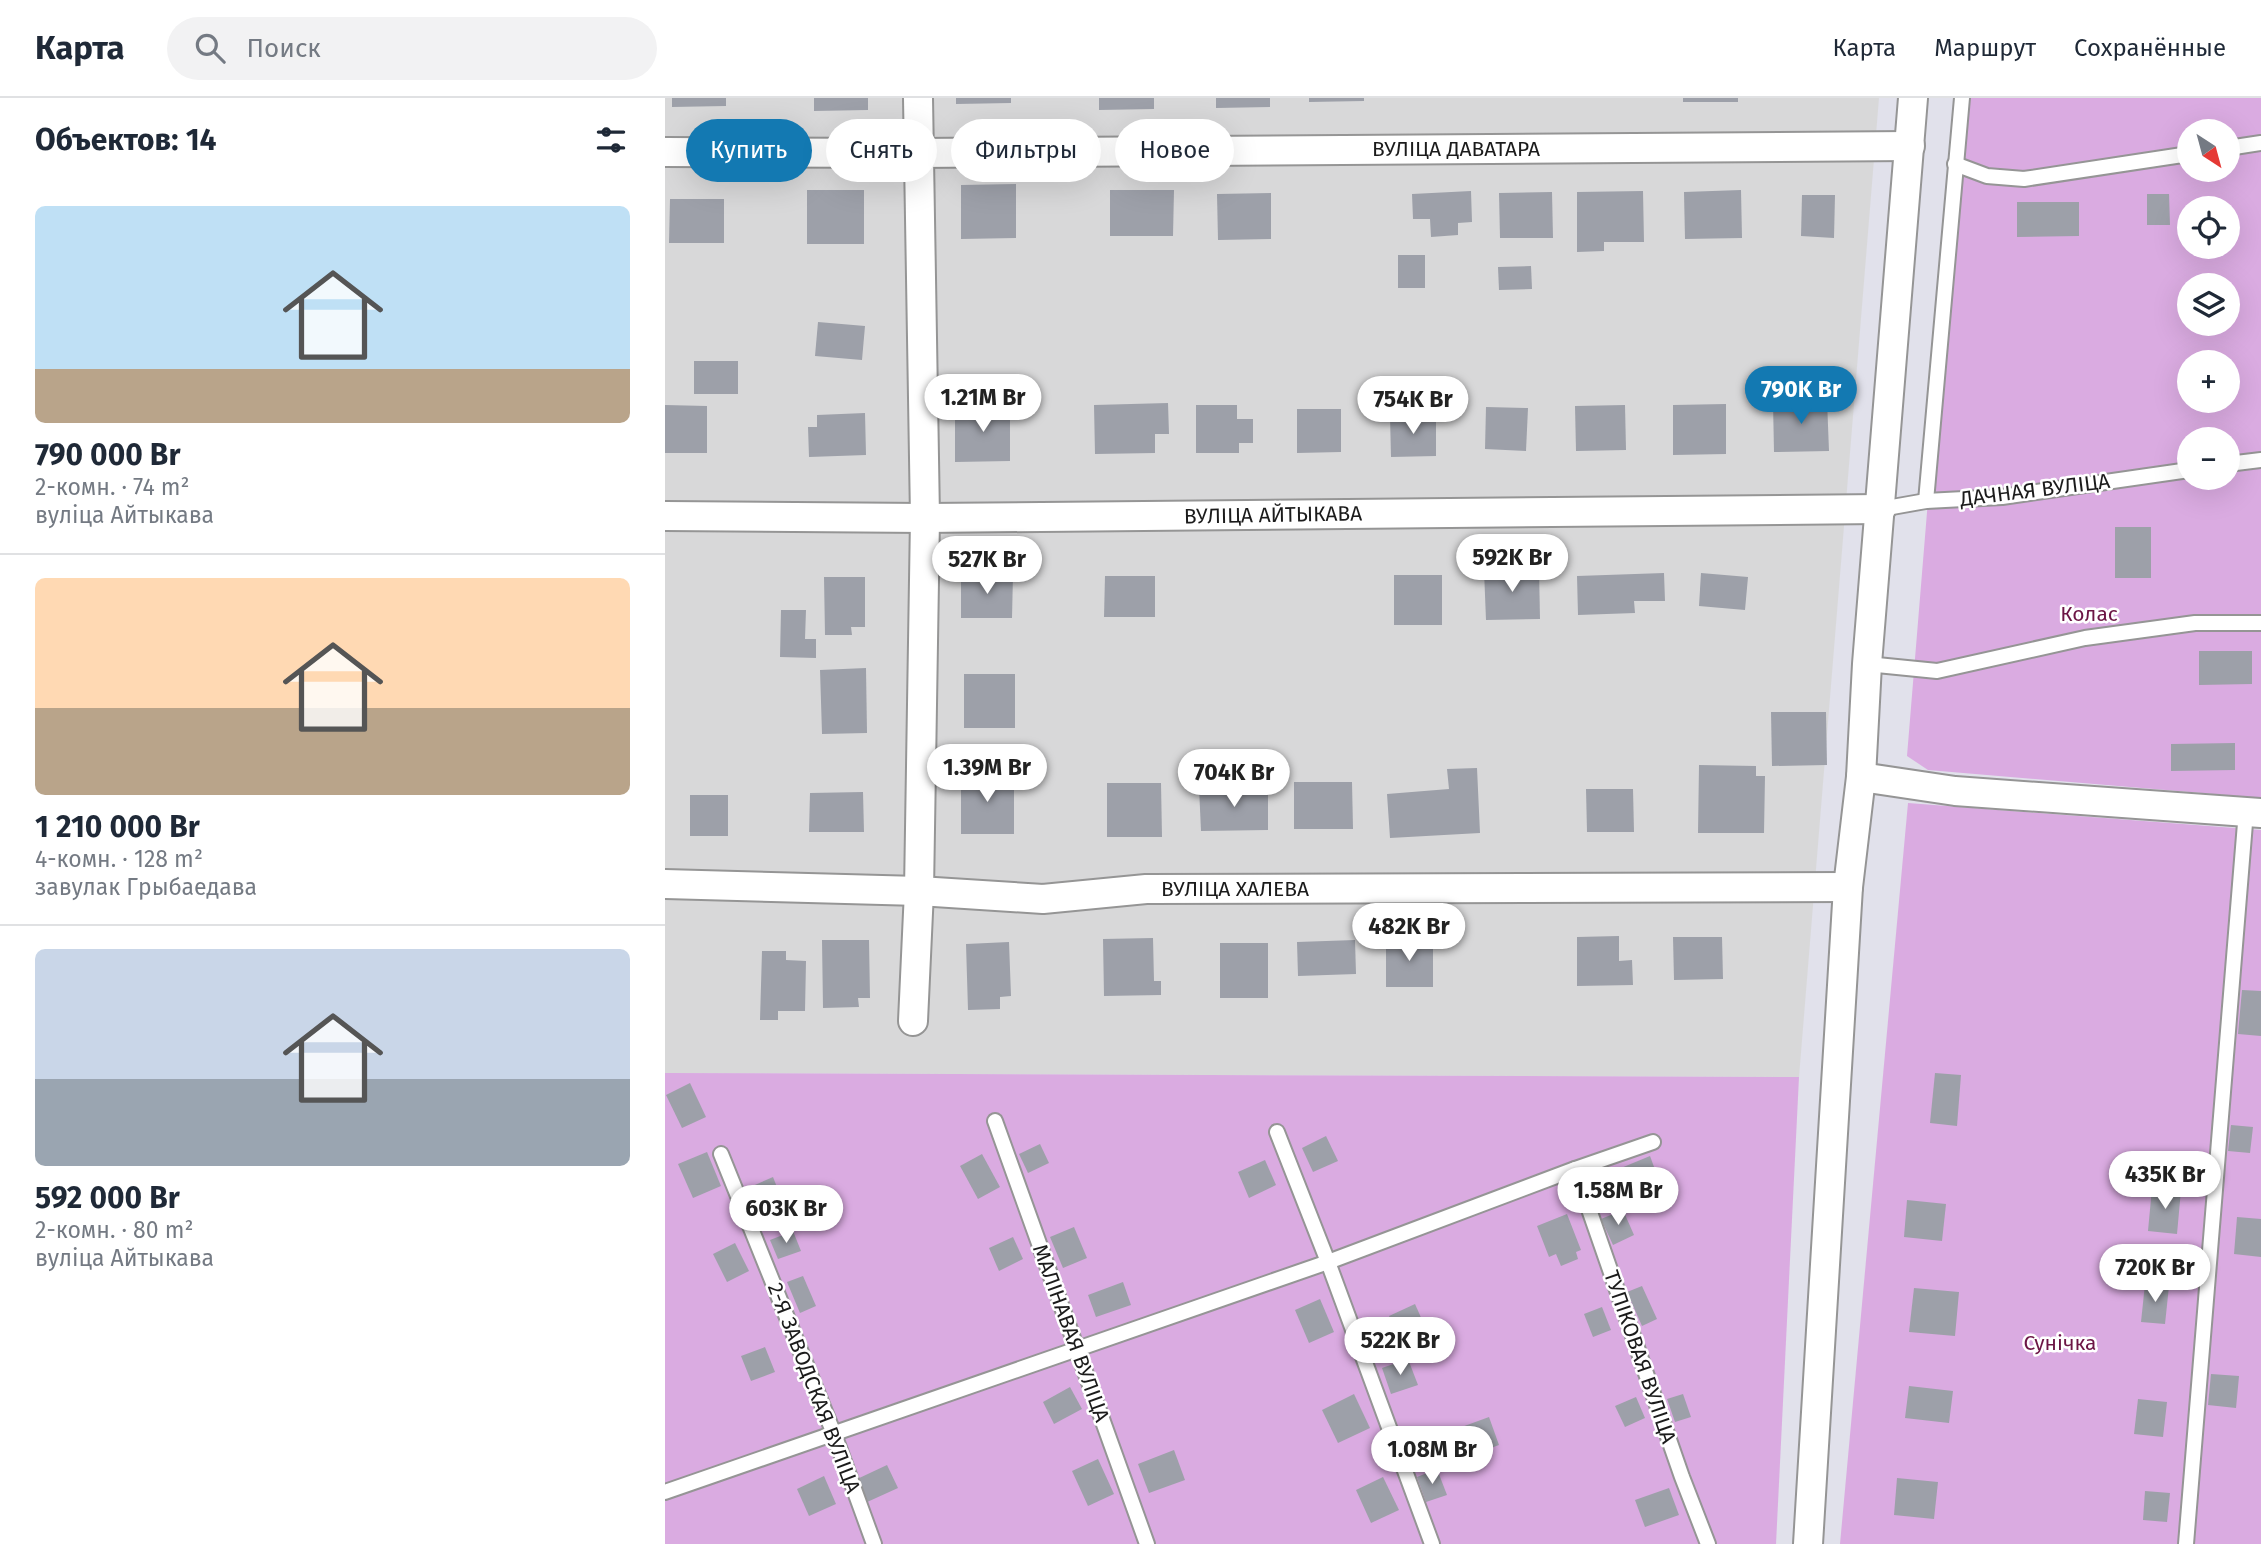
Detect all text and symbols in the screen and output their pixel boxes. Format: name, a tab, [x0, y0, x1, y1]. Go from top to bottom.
search box	[167, 17, 657, 80]
text: Карта	[35, 28, 125, 68]
icon: search	[191, 29, 229, 67]
text: Поиск	[247, 33, 321, 64]
text: Карта	[1833, 34, 1896, 62]
text: Маршрут	[1934, 34, 2036, 62]
text: Сохранённые	[2074, 34, 2226, 62]
chip: Купить	[686, 119, 812, 182]
chip: Снять	[826, 119, 937, 182]
chip: Фильтры	[951, 119, 1101, 182]
chip: Новое	[1115, 119, 1234, 182]
north arrow	[2177, 119, 2240, 182]
map controls	[2177, 119, 2240, 490]
icon: filters	[592, 121, 630, 159]
text: Объектов: 14	[35, 122, 217, 158]
street label: ВУЛІЦА ДАВАТАРА	[1372, 136, 1540, 162]
button: locate	[2177, 196, 2240, 259]
icon: home	[270, 252, 396, 378]
button: layers	[2177, 273, 2240, 336]
button: +	[2177, 350, 2240, 413]
pin: 790K Br	[1736, 366, 1866, 426]
pin: 1.21M Br	[911, 374, 1055, 434]
text: 790K Br	[1761, 375, 1841, 403]
pin: 754K Br	[1348, 376, 1478, 436]
text: 1.21M Br	[940, 383, 1026, 411]
text: 754K Br	[1373, 385, 1453, 413]
button: −	[2177, 427, 2240, 490]
text: 790 000 Br	[35, 437, 180, 473]
street label: ДАЧНАЯ ВУЛІЦА	[1958, 468, 2112, 512]
text: 2-комн. · 74 m²	[35, 473, 190, 501]
street label: ВУЛІЦА АЙТЫКАВА	[1184, 500, 1362, 530]
text: вуліца Айтыкава	[35, 501, 214, 529]
pin: 592K Br	[1447, 534, 1577, 594]
pin: 527K Br	[922, 536, 1052, 596]
text: 592K Br	[1472, 543, 1552, 571]
text: 527K Br	[948, 545, 1026, 573]
park label: Колас	[2060, 601, 2118, 627]
icon: home	[270, 624, 396, 750]
pin: 1.39M Br	[915, 744, 1059, 804]
pin: 704K Br	[1169, 750, 1299, 809]
text: 1.39M Br	[943, 753, 1031, 781]
text: 704K Br	[1194, 758, 1274, 786]
text: 1 210 000 Br	[35, 809, 200, 845]
text: 4-комн. · 128 m²	[35, 845, 203, 873]
text: завулак Грыбаедава	[35, 873, 257, 901]
street label: ВУЛІЦА ХАЛЕВА	[1161, 876, 1309, 902]
pin: 482K Br	[1344, 904, 1474, 963]
text: 482K Br	[1368, 912, 1450, 940]
icon: home	[270, 995, 396, 1121]
pin: 435K Br	[2100, 1152, 2230, 1211]
text: 435K Br	[2125, 1160, 2205, 1188]
pin: 1.58M Br	[1546, 1168, 1690, 1227]
text: 1.58M Br	[1573, 1176, 1663, 1204]
text: 592 000 Br	[35, 1180, 180, 1216]
pin: 603K Br	[721, 1186, 851, 1245]
text: 603K Br	[745, 1194, 827, 1222]
text: 2-комн. · 80 m²	[35, 1216, 194, 1244]
street label: МАЛІНАВАЯ ВУЛІЦА	[1027, 1241, 1115, 1425]
text: вуліца Айтыкава	[35, 1244, 214, 1272]
pin: 720K Br	[2090, 1244, 2220, 1304]
text: 720K Br	[2115, 1253, 2195, 1281]
street label: ТУПІКОВАЯ ВУЛІЦА	[1598, 1267, 1682, 1447]
street label: 2-Я ЗАВОДСКАЯ ВУЛІЦА	[762, 1279, 866, 1497]
pin: 522K Br	[1335, 1318, 1465, 1377]
text: 522K Br	[1360, 1326, 1440, 1354]
park label: Сунічка	[2023, 1330, 2097, 1356]
pin: 1.08M Br	[1360, 1426, 1504, 1486]
text: 1.08M Br	[1387, 1435, 1477, 1463]

